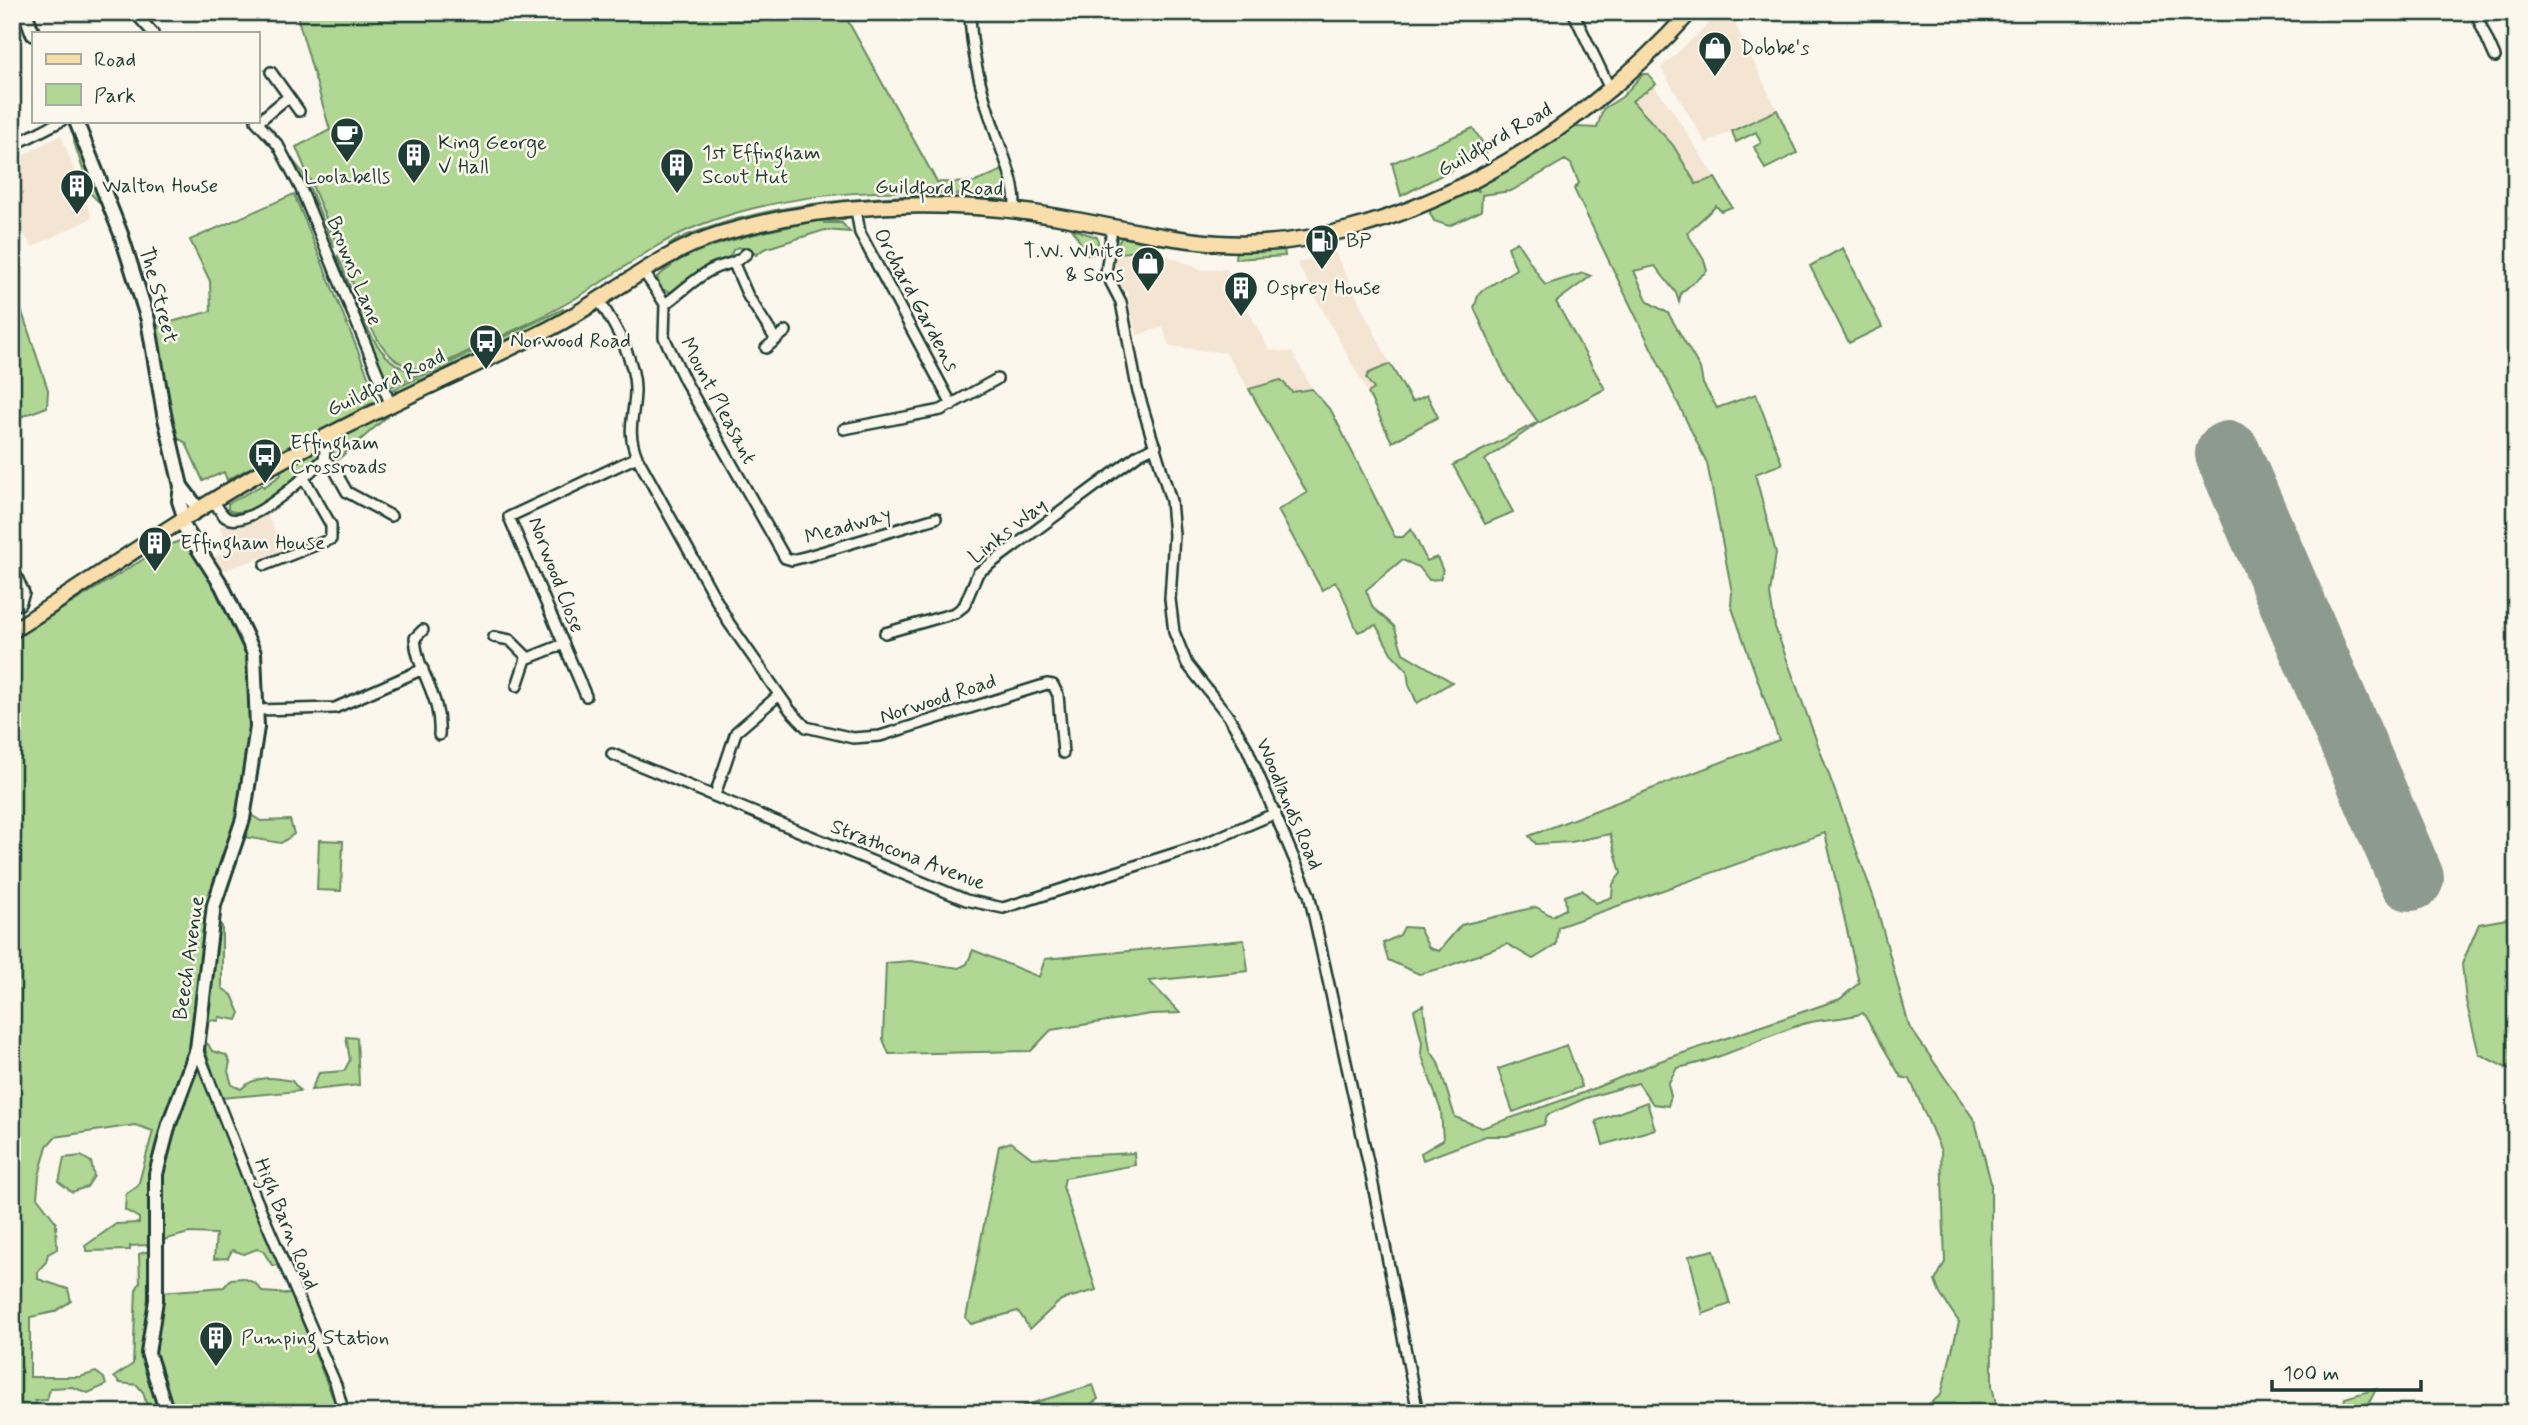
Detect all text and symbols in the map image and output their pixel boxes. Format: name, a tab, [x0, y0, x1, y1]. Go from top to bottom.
shop icon: Dobbe's	[1696, 29, 1734, 78]
legend	[32, 32, 259, 122]
place label: Dobbe's	[1740, 34, 1809, 62]
text: Road	[94, 46, 136, 74]
text: Park	[94, 82, 136, 110]
street label: Guildford Road	[1432, 96, 1559, 186]
cafe icon: Loolabells	[328, 115, 366, 164]
place label: King George V Hall	[438, 129, 547, 181]
building icon: King George V Hall	[395, 136, 433, 185]
place label: 1st Effingham Scout Hut	[702, 139, 821, 191]
building icon: 1st Effingham Scout Hut	[658, 146, 696, 195]
place label: Loolabells	[304, 163, 390, 191]
building icon: Walton House	[58, 167, 96, 216]
place label: Walton House	[102, 172, 218, 200]
street label: Guildford Road	[874, 173, 1003, 205]
street label: Browns Lane	[319, 212, 389, 330]
fuel station icon: BP	[1303, 222, 1341, 271]
street label: Orchard Gardens	[866, 223, 966, 377]
place label: BP	[1346, 227, 1371, 255]
place label: T.W. White & Sons	[1024, 237, 1124, 289]
street label: The Street	[132, 244, 184, 346]
shop icon: T.W. White & Sons	[1129, 244, 1167, 293]
building icon: Osprey House	[1222, 269, 1260, 318]
place label: Osprey House	[1266, 274, 1381, 302]
bus stop icon: Norwood Road	[467, 322, 505, 371]
place label: Norwood Road	[510, 327, 631, 355]
street label: Mount Pleasant	[673, 333, 763, 469]
street label: Guildford Road	[322, 342, 451, 426]
place label: Effingham Crossroads	[290, 429, 387, 481]
bus stop icon: Effingham Crossroads	[246, 436, 284, 485]
street label: Links Way	[963, 491, 1053, 571]
street label: Meadway	[802, 500, 894, 552]
street label: Norwood Close	[521, 513, 591, 637]
building icon: Effingham House	[136, 524, 174, 573]
place label: Effingham House	[180, 529, 325, 559]
street label: Norwood Road	[876, 667, 1000, 731]
street label: Woodlands Road	[1249, 734, 1329, 874]
street label: Strathcona Avenue	[826, 813, 990, 898]
street label: Beech Avenue	[166, 894, 212, 1022]
street label: High Barn Road	[245, 1154, 325, 1295]
building icon: Pumping Station	[197, 1319, 235, 1368]
place label: Pumping Station	[241, 1324, 389, 1354]
scale bar	[2272, 1348, 2421, 1392]
text: 100 m	[2283, 1360, 2339, 1388]

